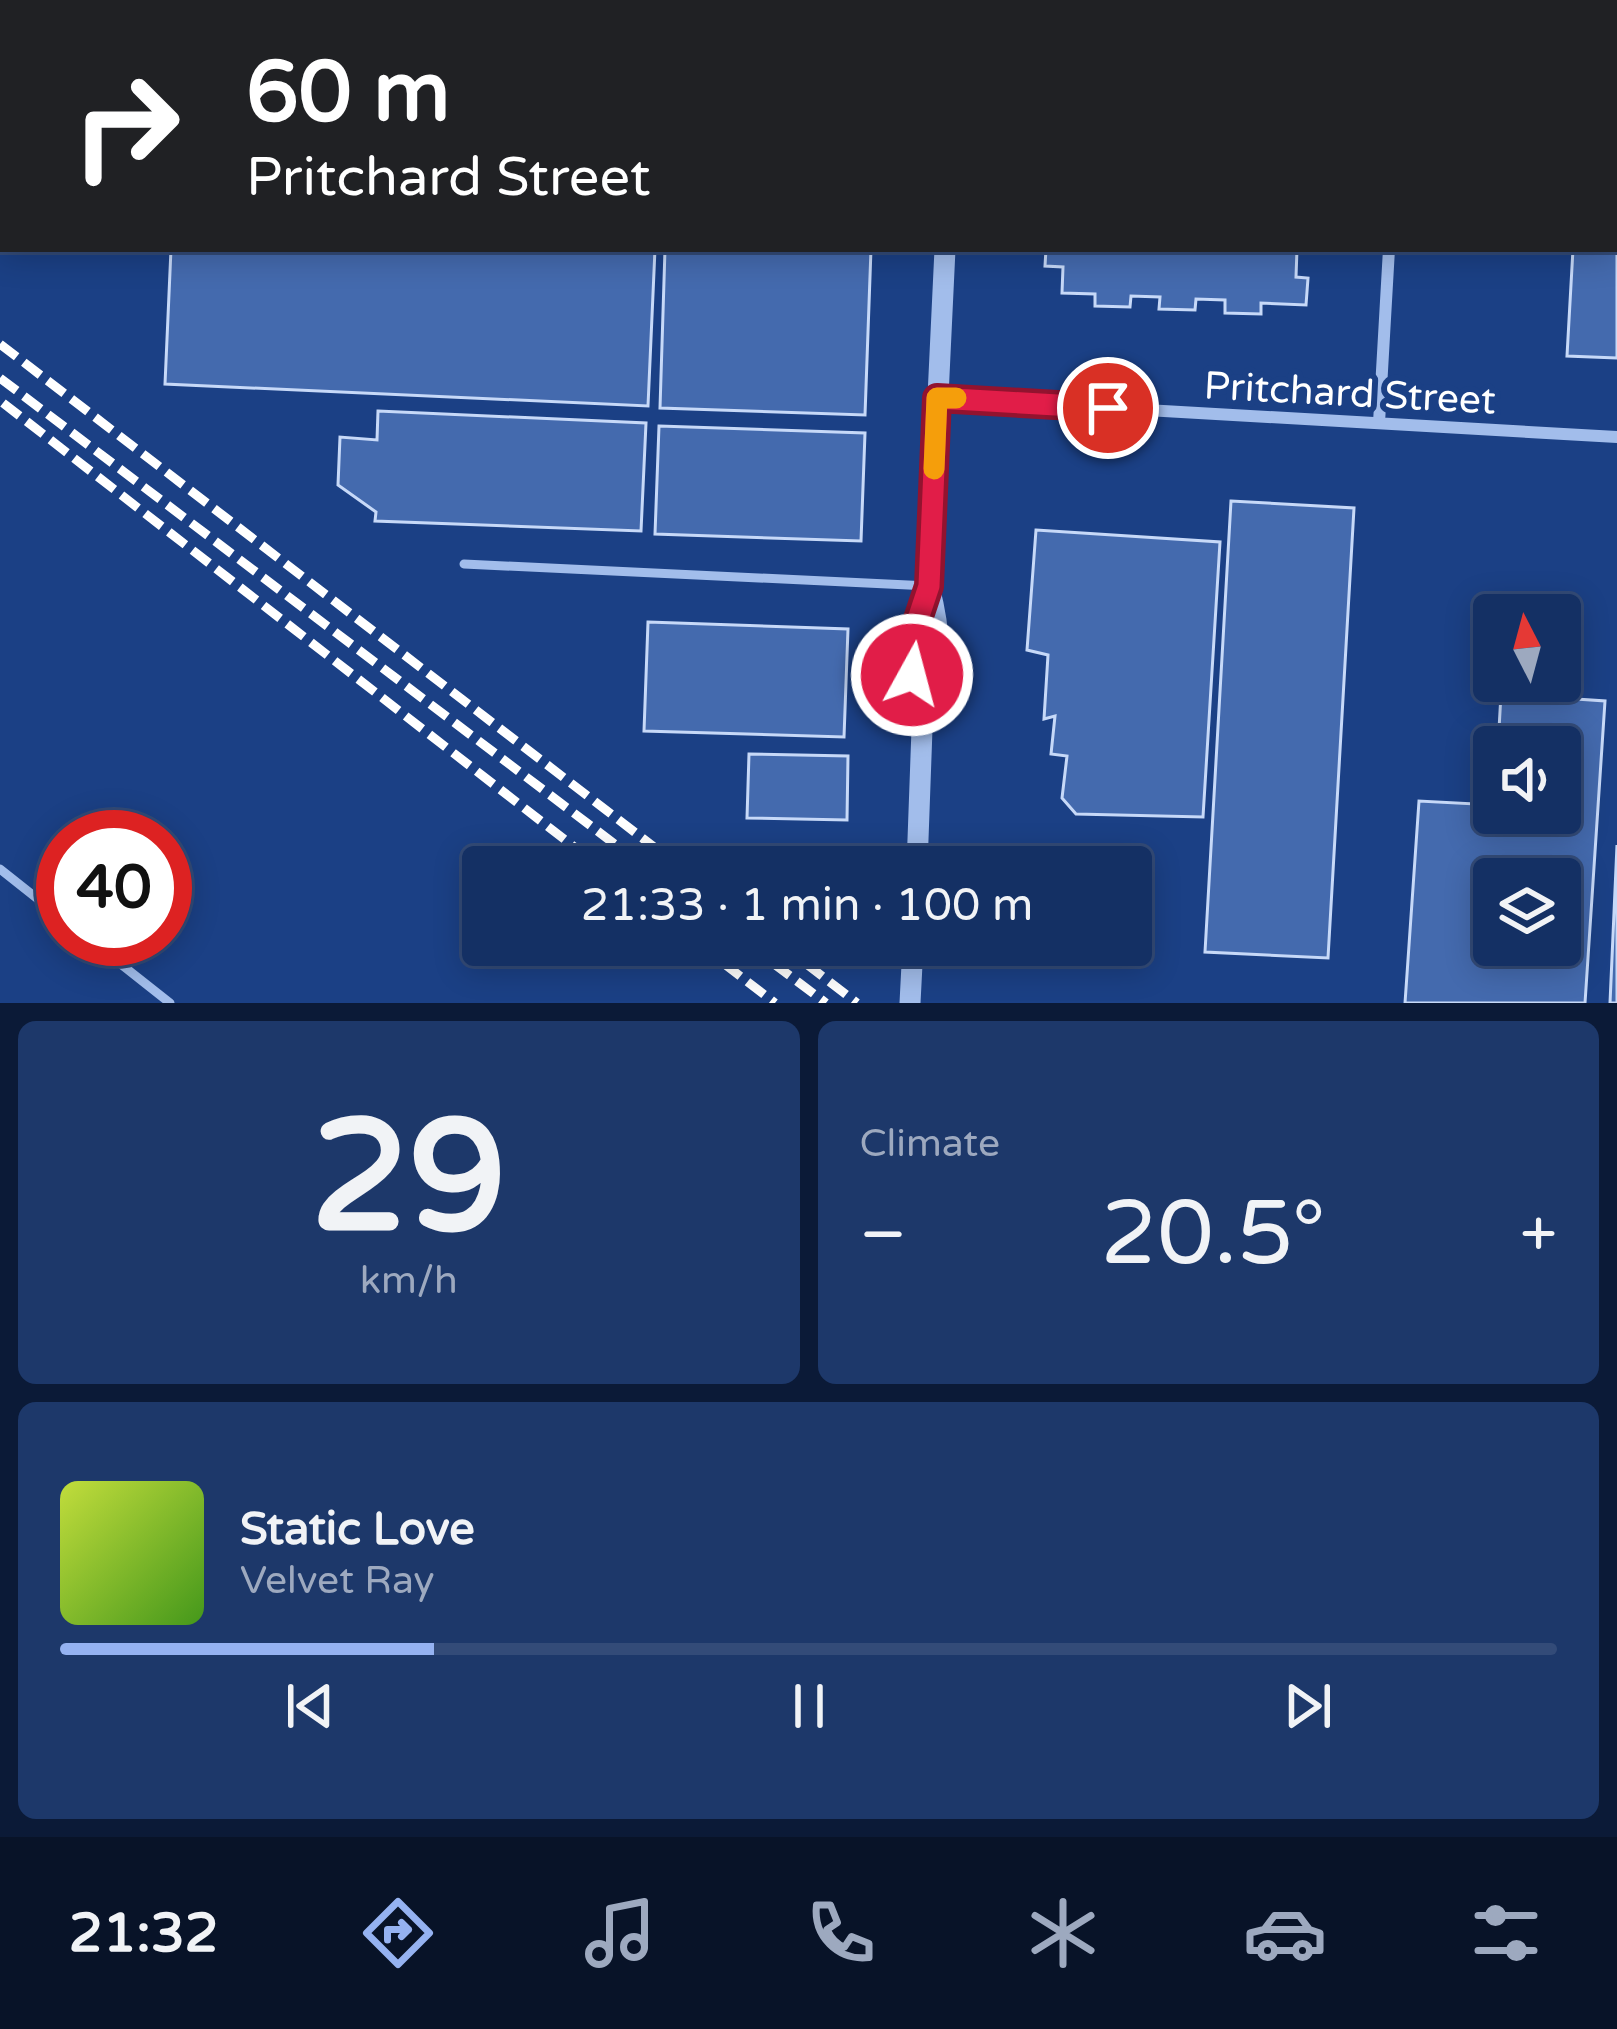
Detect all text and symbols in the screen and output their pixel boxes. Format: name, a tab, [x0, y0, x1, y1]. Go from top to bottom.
text: 60 m	[246, 43, 450, 144]
icon: right	[48, 48, 204, 204]
text: Pritchard Street	[246, 145, 651, 210]
pin	[1057, 357, 1159, 459]
street label: Pritchard Street	[1203, 362, 1497, 425]
icon: arrive	[1075, 375, 1141, 441]
north arrow	[1473, 594, 1581, 702]
map controls	[1473, 594, 1581, 966]
position arrow	[849, 612, 975, 738]
button: sound	[1473, 726, 1581, 834]
speed limit sign: 40	[36, 810, 192, 966]
button: layers	[1473, 858, 1581, 966]
text: 21:33 · 1 min · 100 m	[581, 879, 1033, 933]
text: 29	[311, 1085, 507, 1273]
text: Climate	[860, 1120, 1000, 1167]
text: 20.5°	[1101, 1180, 1326, 1289]
text: −	[860, 1195, 907, 1275]
text: +	[1520, 1195, 1557, 1275]
text: km/h	[360, 1257, 458, 1304]
text: Static Love	[240, 1503, 475, 1557]
text: Velvet Ray	[240, 1557, 435, 1604]
icon: previous	[277, 1673, 343, 1739]
icon: pause	[776, 1673, 842, 1739]
icon: next	[1275, 1673, 1341, 1739]
icon: directions	[356, 1891, 440, 1975]
icon: music	[578, 1891, 662, 1975]
icon: phone	[799, 1891, 883, 1975]
icon: climate	[1021, 1891, 1105, 1975]
icon: car	[1243, 1891, 1327, 1975]
icon: filters	[1464, 1891, 1548, 1975]
text: 21:32	[69, 1901, 219, 1966]

